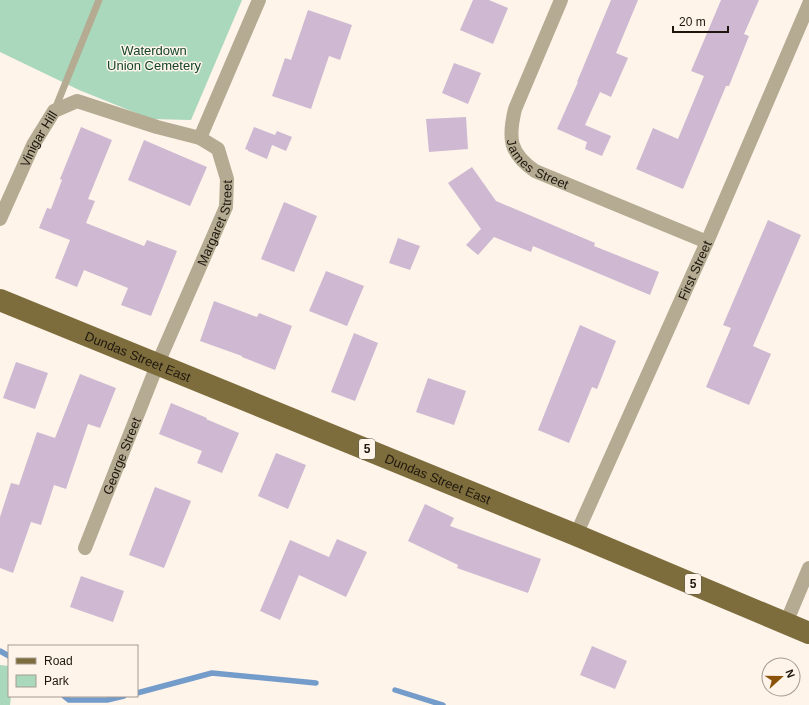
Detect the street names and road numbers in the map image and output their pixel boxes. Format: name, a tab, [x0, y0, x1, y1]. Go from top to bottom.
street label: Vinigar Hill	[17, 108, 60, 169]
street label: James Street	[504, 138, 571, 192]
street label: Margaret Street	[194, 179, 235, 268]
street label: First Street	[675, 238, 715, 303]
street label: Dundas Street East	[83, 328, 193, 385]
street label: George Street	[100, 415, 144, 497]
road number: 5	[359, 439, 375, 459]
street label: Dundas Street East	[383, 451, 493, 508]
road number: 5	[685, 574, 701, 594]

